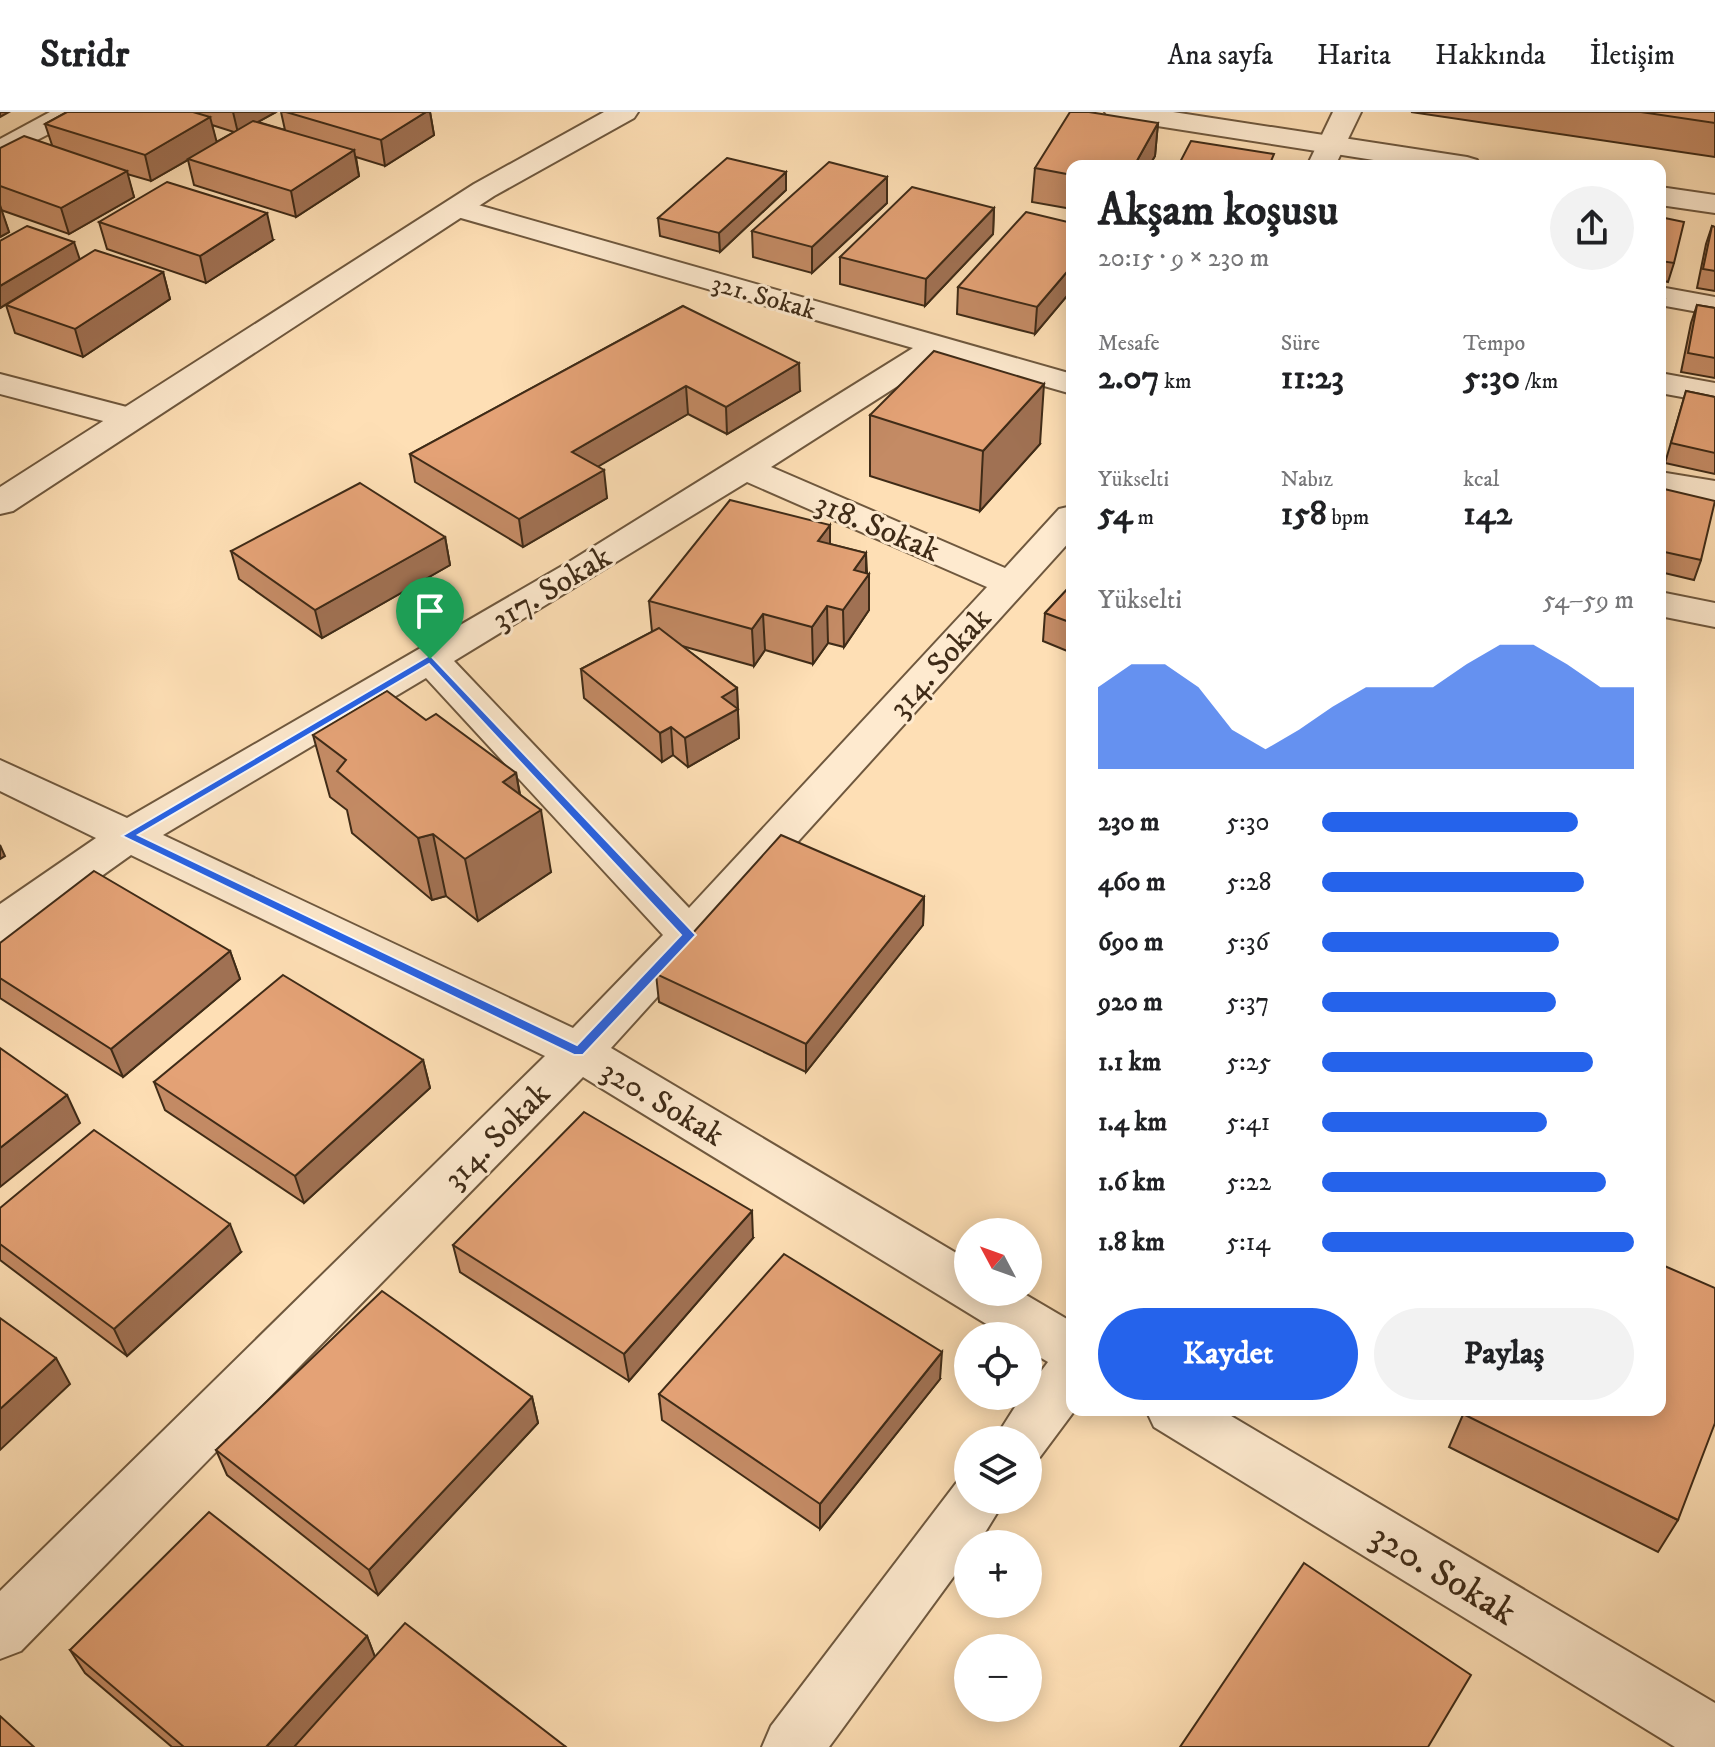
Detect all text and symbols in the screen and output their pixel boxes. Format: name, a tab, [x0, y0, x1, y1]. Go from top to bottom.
text: Stridr	[40, 31, 129, 79]
text: Ana sayfa	[1167, 38, 1273, 73]
text: Harita	[1317, 38, 1391, 73]
text: Hakkında	[1435, 38, 1546, 73]
text: İletişim	[1590, 38, 1675, 73]
text: Akşam koşusu	[1098, 184, 1338, 239]
button: share	[1550, 186, 1634, 270]
text: 20:15 · 9 × 230 m	[1098, 242, 1269, 275]
street label: 321. Sokak	[708, 267, 820, 328]
text: Mesafe	[1098, 330, 1160, 357]
text: Süre	[1281, 330, 1320, 357]
text: Tempo	[1463, 330, 1525, 357]
text: 2.07	[1098, 357, 1159, 399]
text: 11:23	[1281, 357, 1344, 399]
text: 5:30	[1463, 357, 1520, 399]
text: km	[1159, 368, 1192, 395]
text: /km	[1520, 368, 1558, 395]
text: Yükselti	[1098, 466, 1169, 493]
text: Nabız	[1281, 466, 1333, 493]
text: kcal	[1463, 466, 1499, 493]
street label: 318. Sokak	[809, 484, 946, 572]
text: 54	[1098, 493, 1133, 535]
text: 158	[1281, 493, 1327, 535]
text: 142	[1463, 493, 1512, 535]
text: m	[1133, 504, 1154, 531]
text: bpm	[1327, 504, 1369, 531]
street label: 317. Sokak	[485, 537, 619, 640]
pin	[396, 577, 464, 659]
text: Yükselti	[1098, 584, 1182, 617]
text: 54–59 m	[1543, 584, 1634, 617]
icon: arrive	[408, 589, 452, 633]
street label: 314. Sokak	[881, 600, 1001, 727]
text: 230 m	[1098, 806, 1160, 839]
text: 5:30	[1226, 806, 1269, 839]
text: 460 m	[1098, 866, 1166, 899]
text: 5:28	[1226, 866, 1272, 899]
text: 690 m	[1098, 926, 1164, 959]
text: 5:36	[1226, 926, 1269, 959]
text: 920 m	[1098, 986, 1163, 1019]
text: 5:37	[1226, 986, 1269, 1019]
text: 1.1 km	[1098, 1046, 1161, 1079]
text: 5:25	[1226, 1046, 1271, 1079]
street label: 320. Sokak	[593, 1051, 731, 1156]
street label: 314. Sokak	[436, 1074, 559, 1198]
text: 1.4 km	[1098, 1106, 1167, 1139]
text: 5:41	[1226, 1106, 1270, 1139]
text: 1.6 km	[1098, 1166, 1165, 1199]
text: 5:22	[1226, 1166, 1271, 1199]
north arrow	[954, 1218, 1042, 1306]
map controls	[954, 1218, 1042, 1722]
text: 1.8 km	[1098, 1226, 1165, 1259]
text: 5:14	[1226, 1226, 1270, 1259]
button: Kaydet	[1098, 1308, 1358, 1400]
button: Paylaş	[1374, 1308, 1634, 1400]
button: locate	[954, 1322, 1042, 1410]
button: layers	[954, 1426, 1042, 1514]
street label: 320. Sokak	[1361, 1512, 1525, 1637]
button: +	[954, 1530, 1042, 1618]
button: −	[954, 1634, 1042, 1722]

